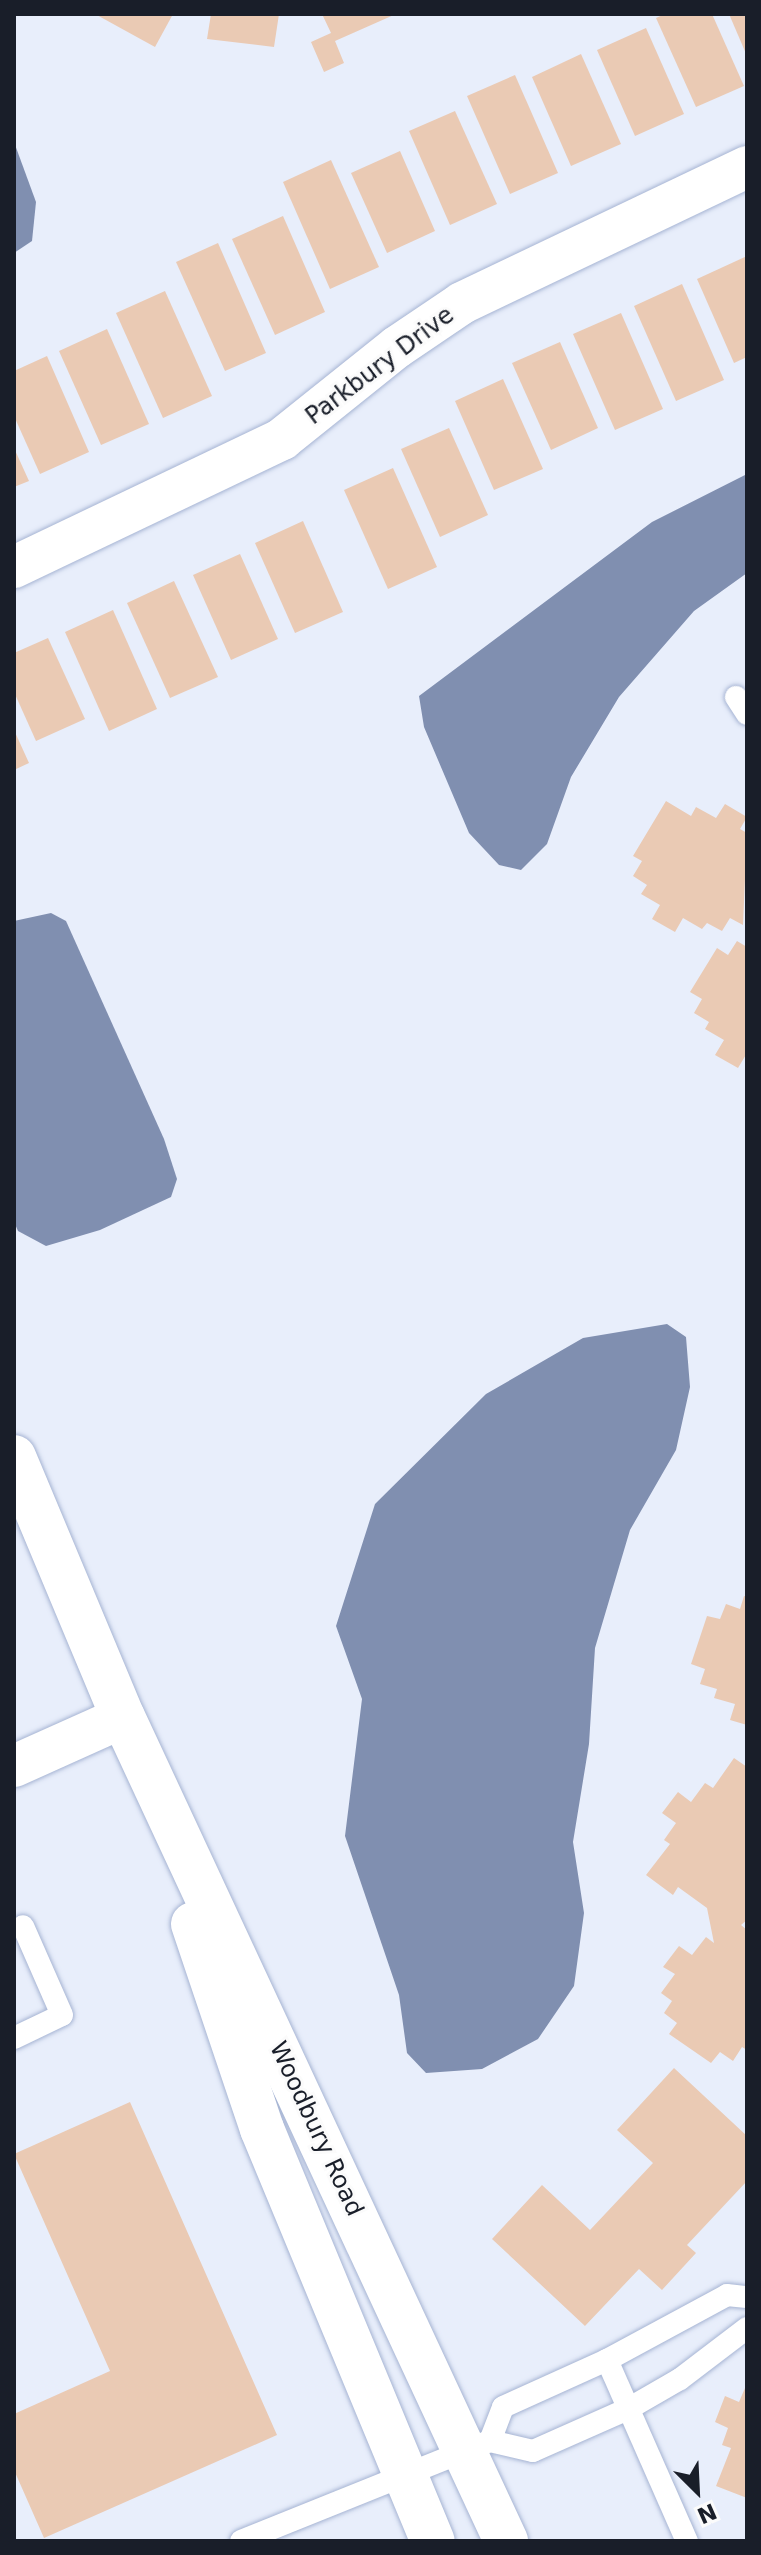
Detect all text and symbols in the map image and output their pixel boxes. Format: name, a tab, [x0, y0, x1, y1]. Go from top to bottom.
street label: Parkbury Drive	[300, 301, 460, 431]
street label: Woodbury Road	[263, 2037, 369, 2221]
north arrow	[657, 2451, 737, 2531]
text: N	[693, 2498, 720, 2529]

